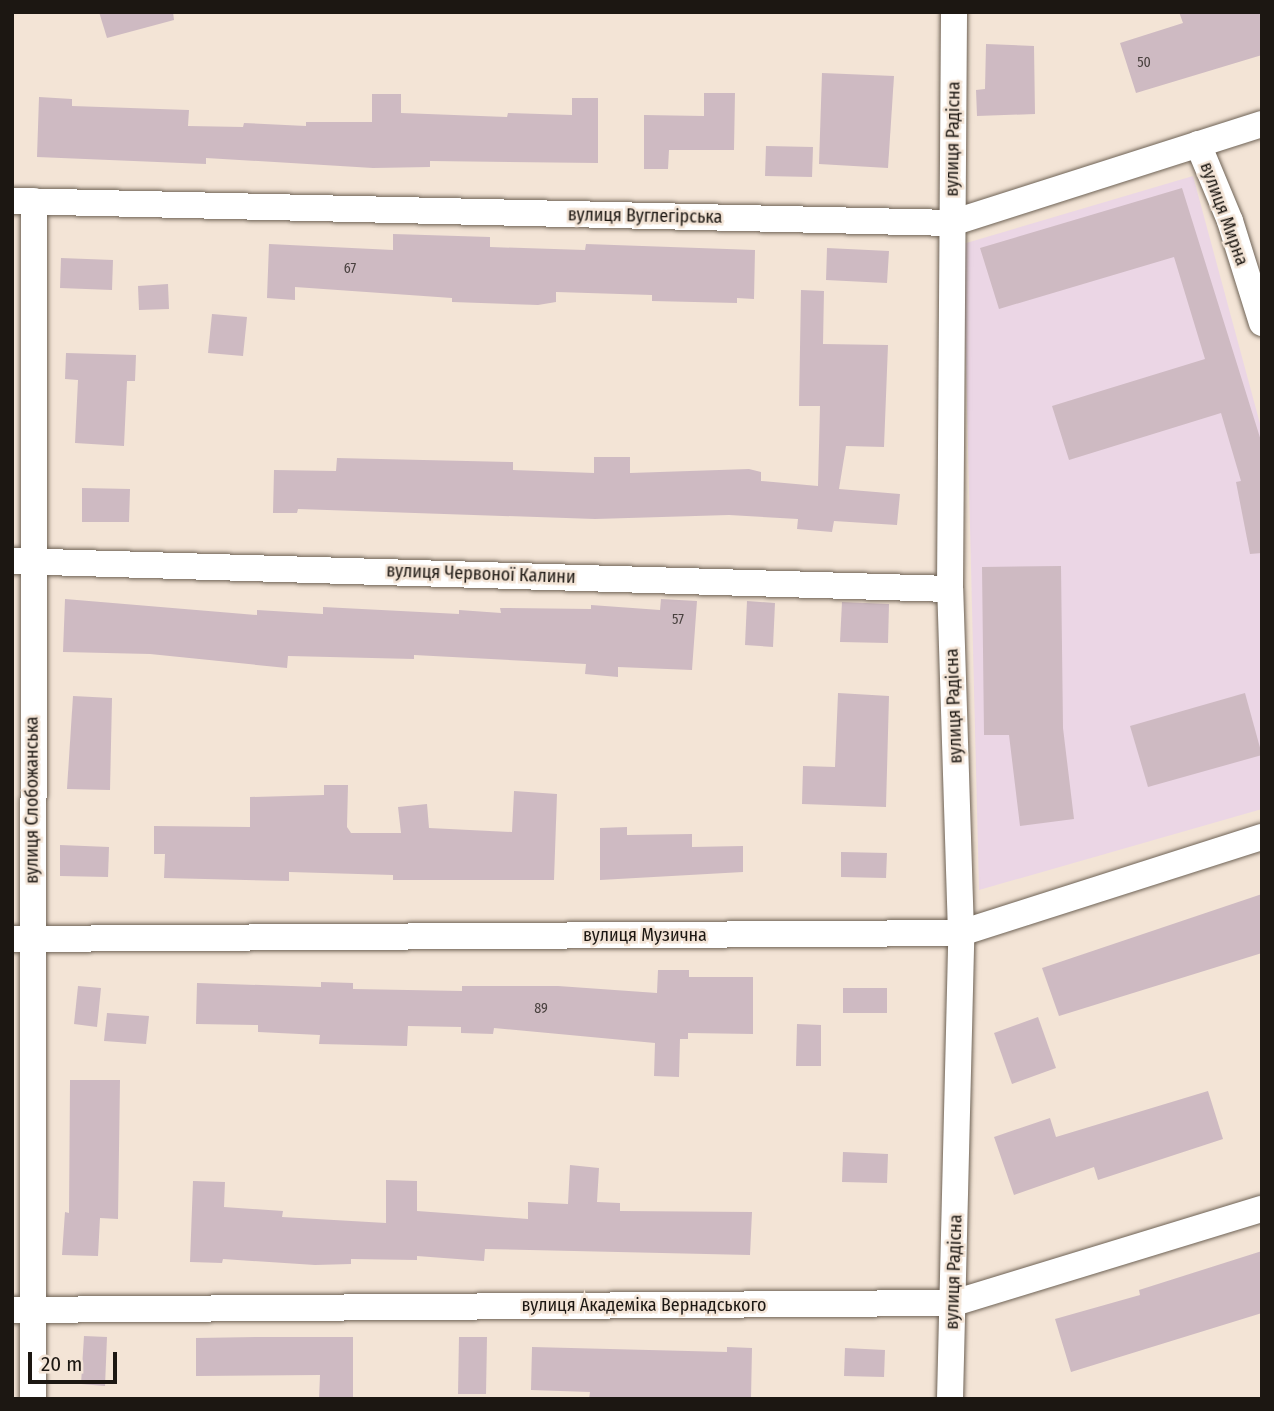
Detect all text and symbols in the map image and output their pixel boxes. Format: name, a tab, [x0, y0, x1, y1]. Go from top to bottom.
house number: 50	[1137, 55, 1151, 71]
street label: вулиця Радісна	[941, 81, 965, 197]
street label: вулиця Мирна	[1195, 159, 1253, 269]
street label: вулиця Вуглегірська	[568, 204, 722, 228]
house number: 67	[344, 261, 356, 277]
street label: вулиця Червоної Калини	[386, 560, 576, 588]
house number: 57	[672, 612, 684, 628]
street label: вулиця Радісна	[941, 648, 967, 764]
street label: вулиця Слобожанська	[21, 716, 43, 884]
street label: вулиця Музична	[583, 924, 707, 946]
house number: 89	[534, 1001, 548, 1017]
street label: вулиця Радісна	[941, 1214, 967, 1330]
street label: вулиця Академіка Вернадського	[522, 1294, 766, 1316]
scale bar	[32, 1338, 121, 1382]
text: 20 m	[41, 1351, 82, 1377]

